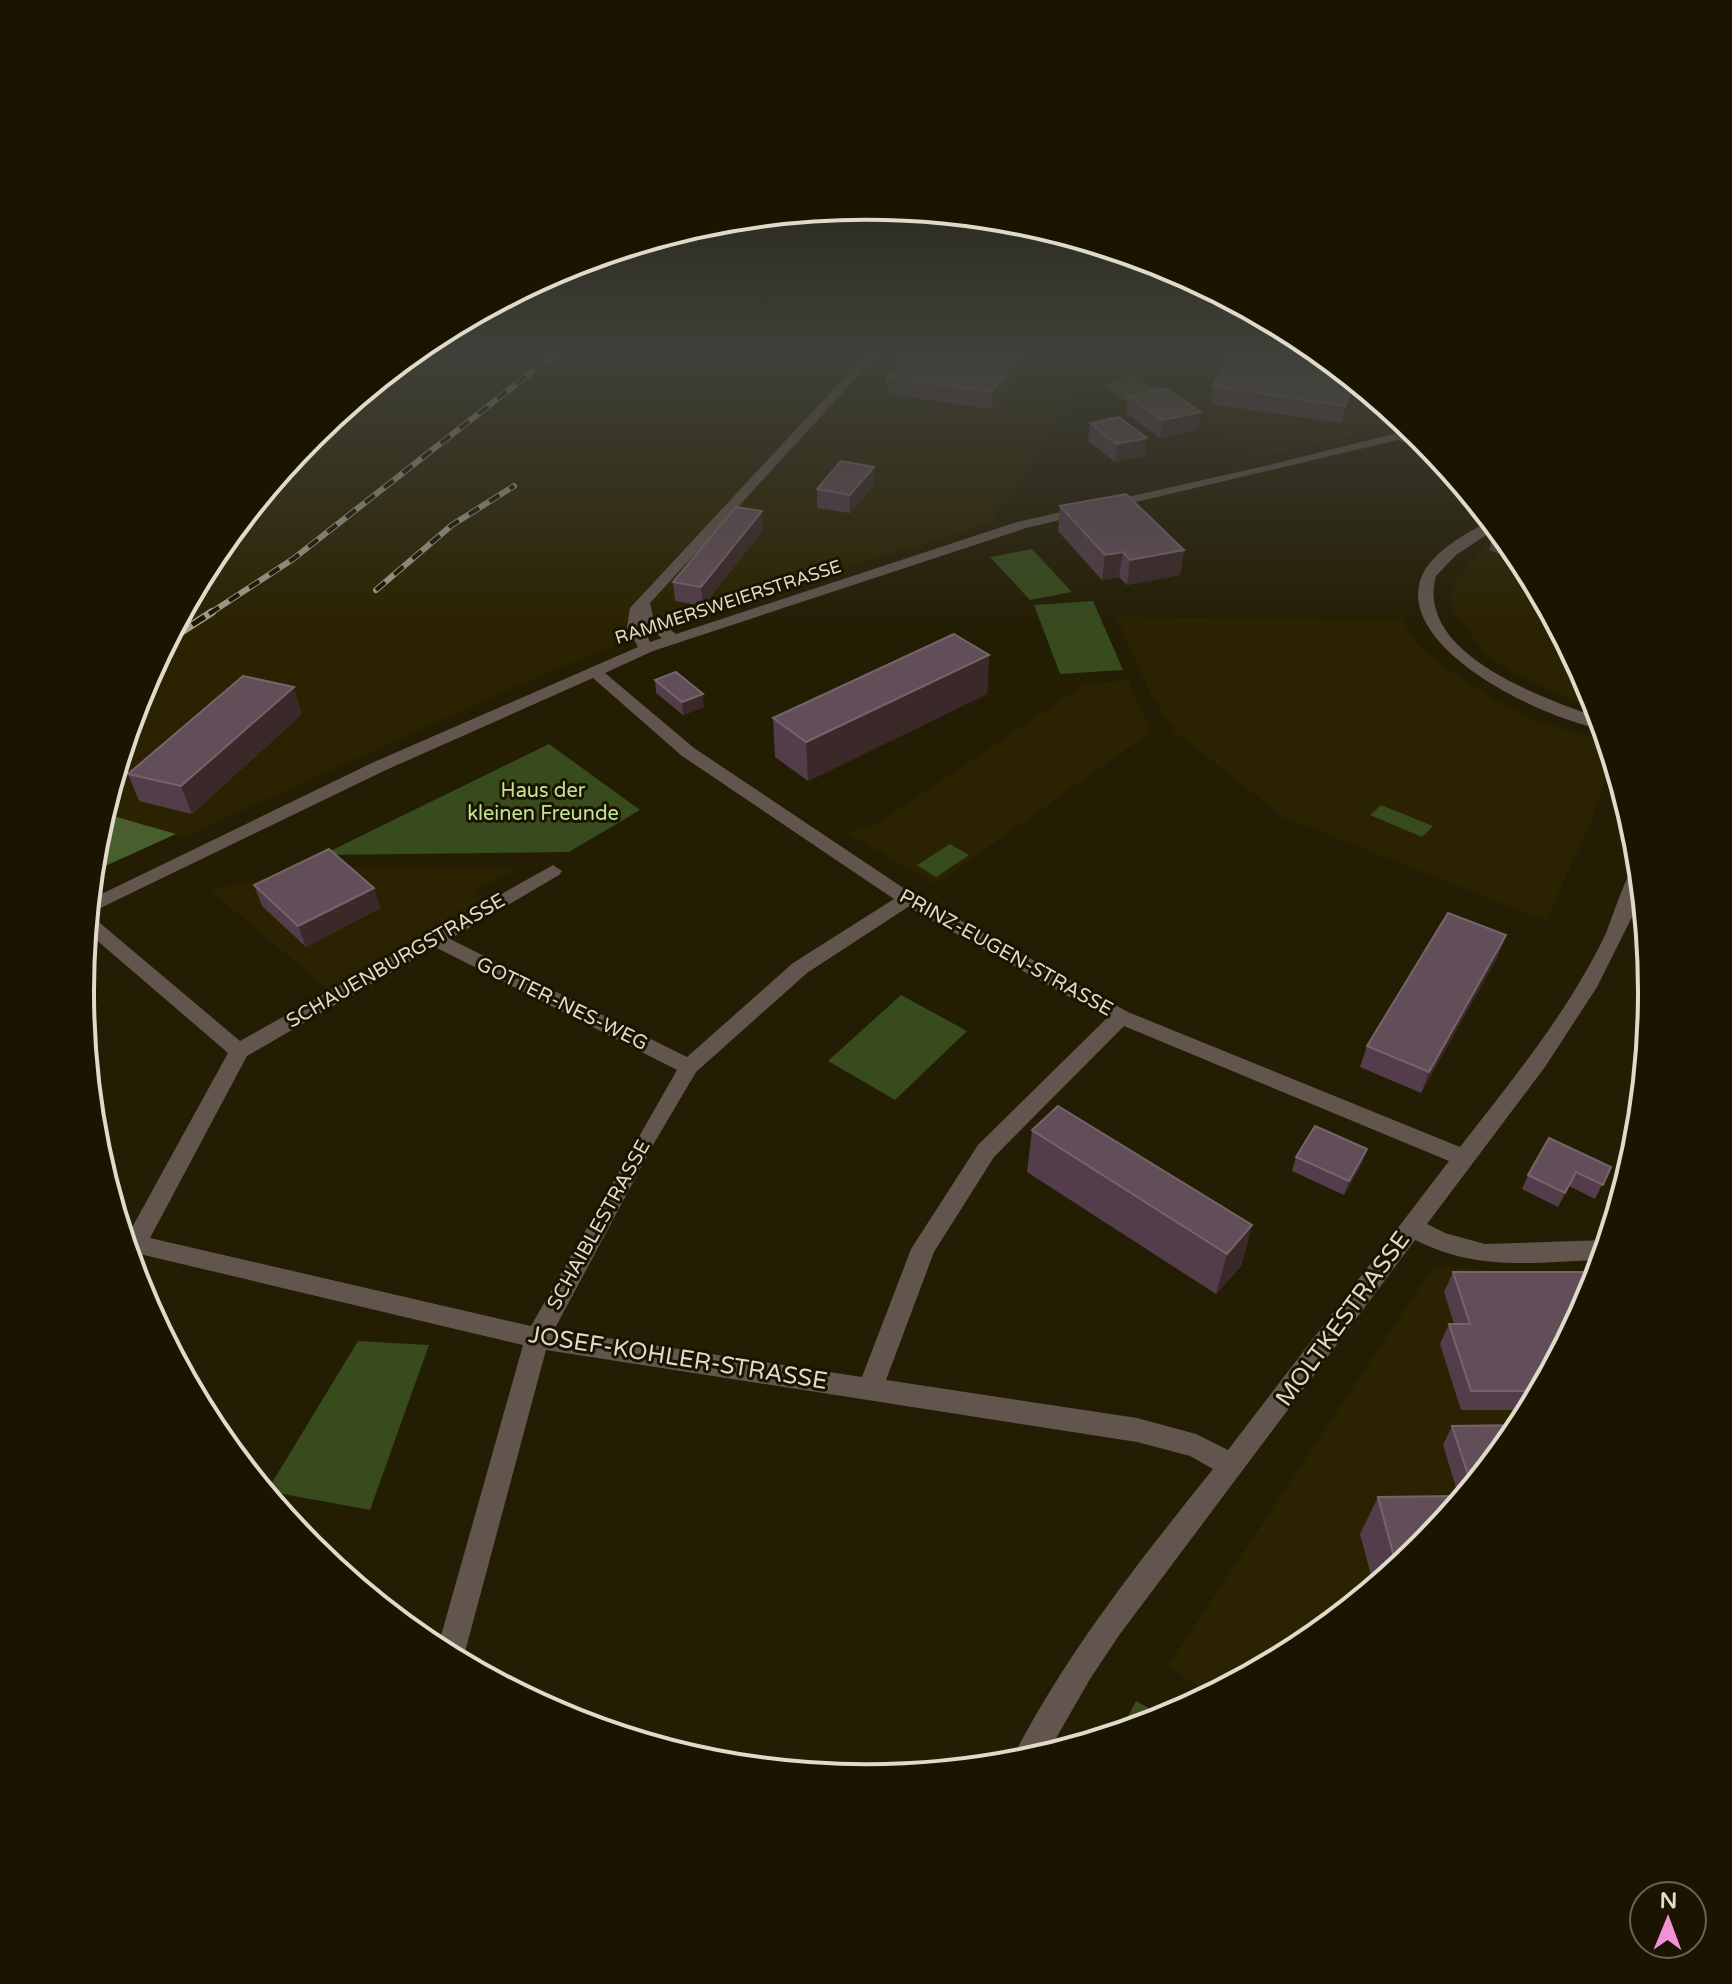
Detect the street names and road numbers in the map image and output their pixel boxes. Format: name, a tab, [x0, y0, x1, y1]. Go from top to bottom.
street label: RAMMERSWEIERSTRASSE	[612, 555, 844, 649]
street label: PRINZ-EUGEN-STRASSE	[895, 884, 1117, 1022]
street label: SCHAUENBURGSTRASSE	[282, 888, 510, 1034]
street label: GOTTER-NES-WEG	[472, 952, 652, 1056]
street label: SCHAIBLESTRASSE	[542, 1136, 656, 1314]
street label: MOLTKESTRASSE	[1270, 1226, 1416, 1412]
street label: JOSEF-KOHLER-STRASSE	[527, 1320, 829, 1396]

